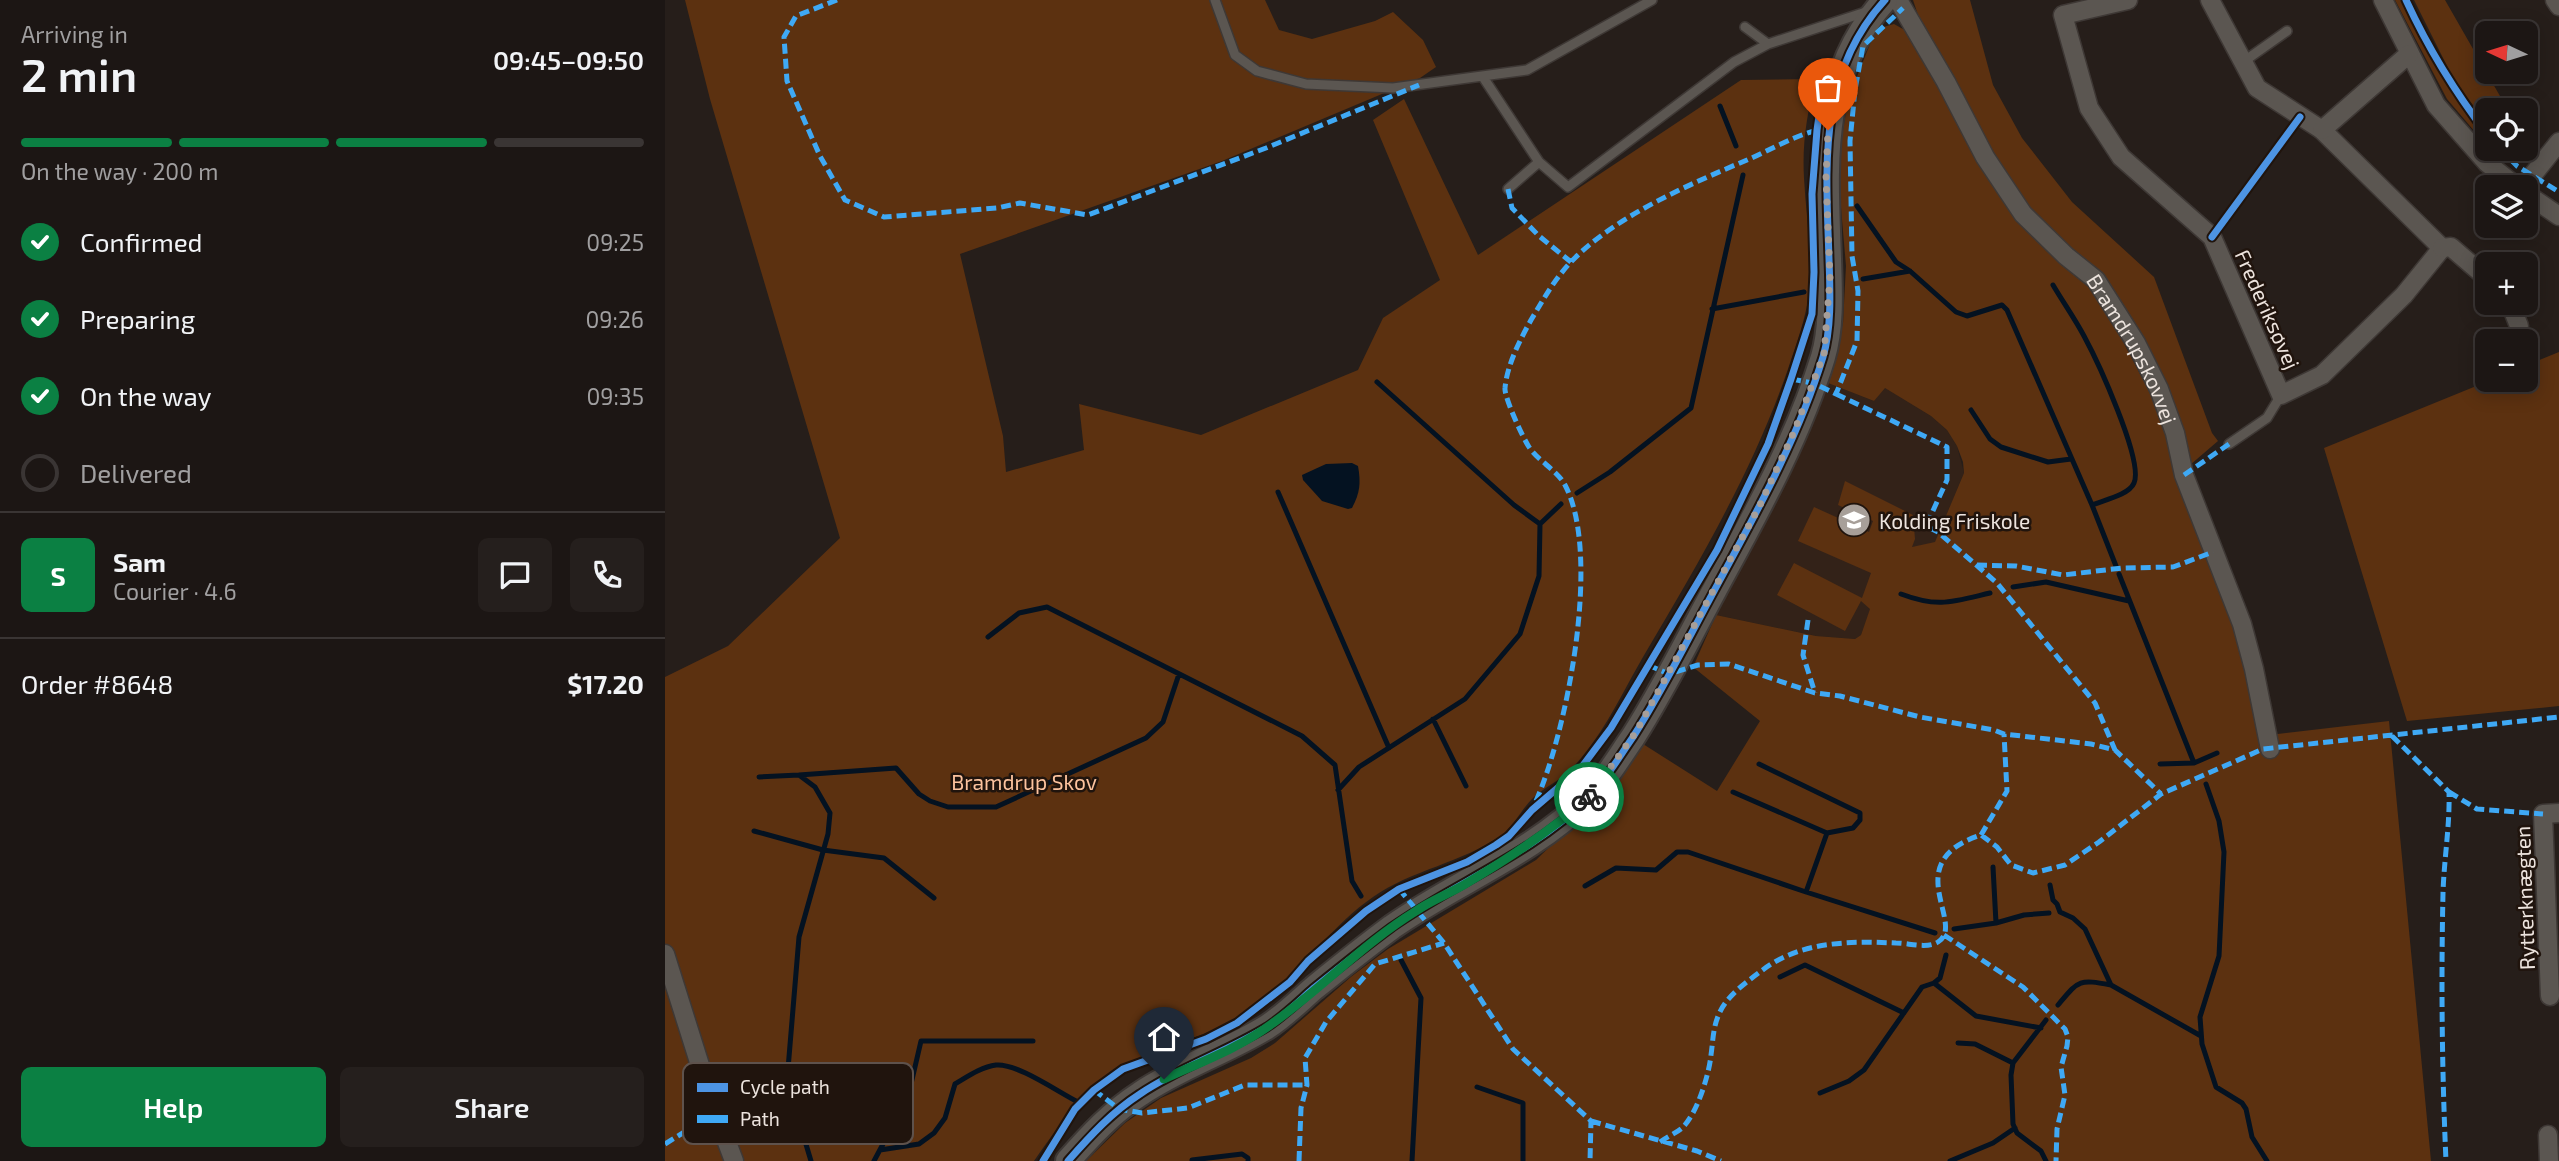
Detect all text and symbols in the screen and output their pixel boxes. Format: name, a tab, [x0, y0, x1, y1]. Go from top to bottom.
text: Arriving in	[21, 20, 128, 48]
north arrow	[2475, 21, 2537, 84]
map controls	[2475, 21, 2538, 392]
text: 09:45–09:50	[493, 44, 644, 75]
text: 2 min	[21, 46, 137, 101]
pin	[1798, 58, 1858, 130]
icon: bag	[1809, 69, 1847, 107]
button: locate	[2475, 98, 2538, 161]
text: On the way · 200 m	[21, 157, 218, 185]
button: layers	[2475, 175, 2538, 238]
icon: check	[21, 223, 59, 261]
text: Confirmed	[80, 226, 203, 257]
text: 09:25	[586, 228, 644, 256]
street label: Frederiksøvej	[2230, 245, 2305, 373]
button: +	[2475, 252, 2538, 315]
street label: Bramdrupskovvej	[2083, 269, 2183, 428]
icon: check	[21, 300, 59, 338]
text: Preparing	[80, 303, 195, 334]
text: 09:26	[585, 305, 644, 333]
button: −	[2475, 329, 2538, 392]
icon: check	[21, 377, 59, 415]
text: On the way	[80, 380, 211, 411]
text: 09:35	[586, 382, 644, 410]
text: Delivered	[80, 457, 192, 488]
school or university icon: Kolding Friskole	[1835, 501, 1873, 539]
place label: Kolding Friskole	[1879, 508, 2030, 533]
button: chat	[478, 538, 552, 612]
button: phone	[570, 538, 644, 612]
text: Sam	[113, 546, 166, 577]
text: S	[50, 560, 66, 591]
text: Courier · 4.6	[113, 577, 237, 605]
text: Order #8648	[21, 668, 173, 699]
text: $17.20	[567, 668, 644, 699]
courier	[1554, 762, 1624, 832]
park label: Bramdrup Skov	[951, 769, 1097, 794]
icon: bike	[1570, 778, 1608, 816]
street label: Rytterknægten	[2509, 826, 2539, 970]
pin	[1134, 1007, 1194, 1079]
icon: home	[1145, 1018, 1183, 1056]
legend	[683, 1063, 913, 1144]
button: Help	[21, 1067, 326, 1147]
button: Share	[340, 1067, 644, 1147]
text: Cycle path	[740, 1075, 830, 1098]
text: Path	[740, 1107, 780, 1130]

